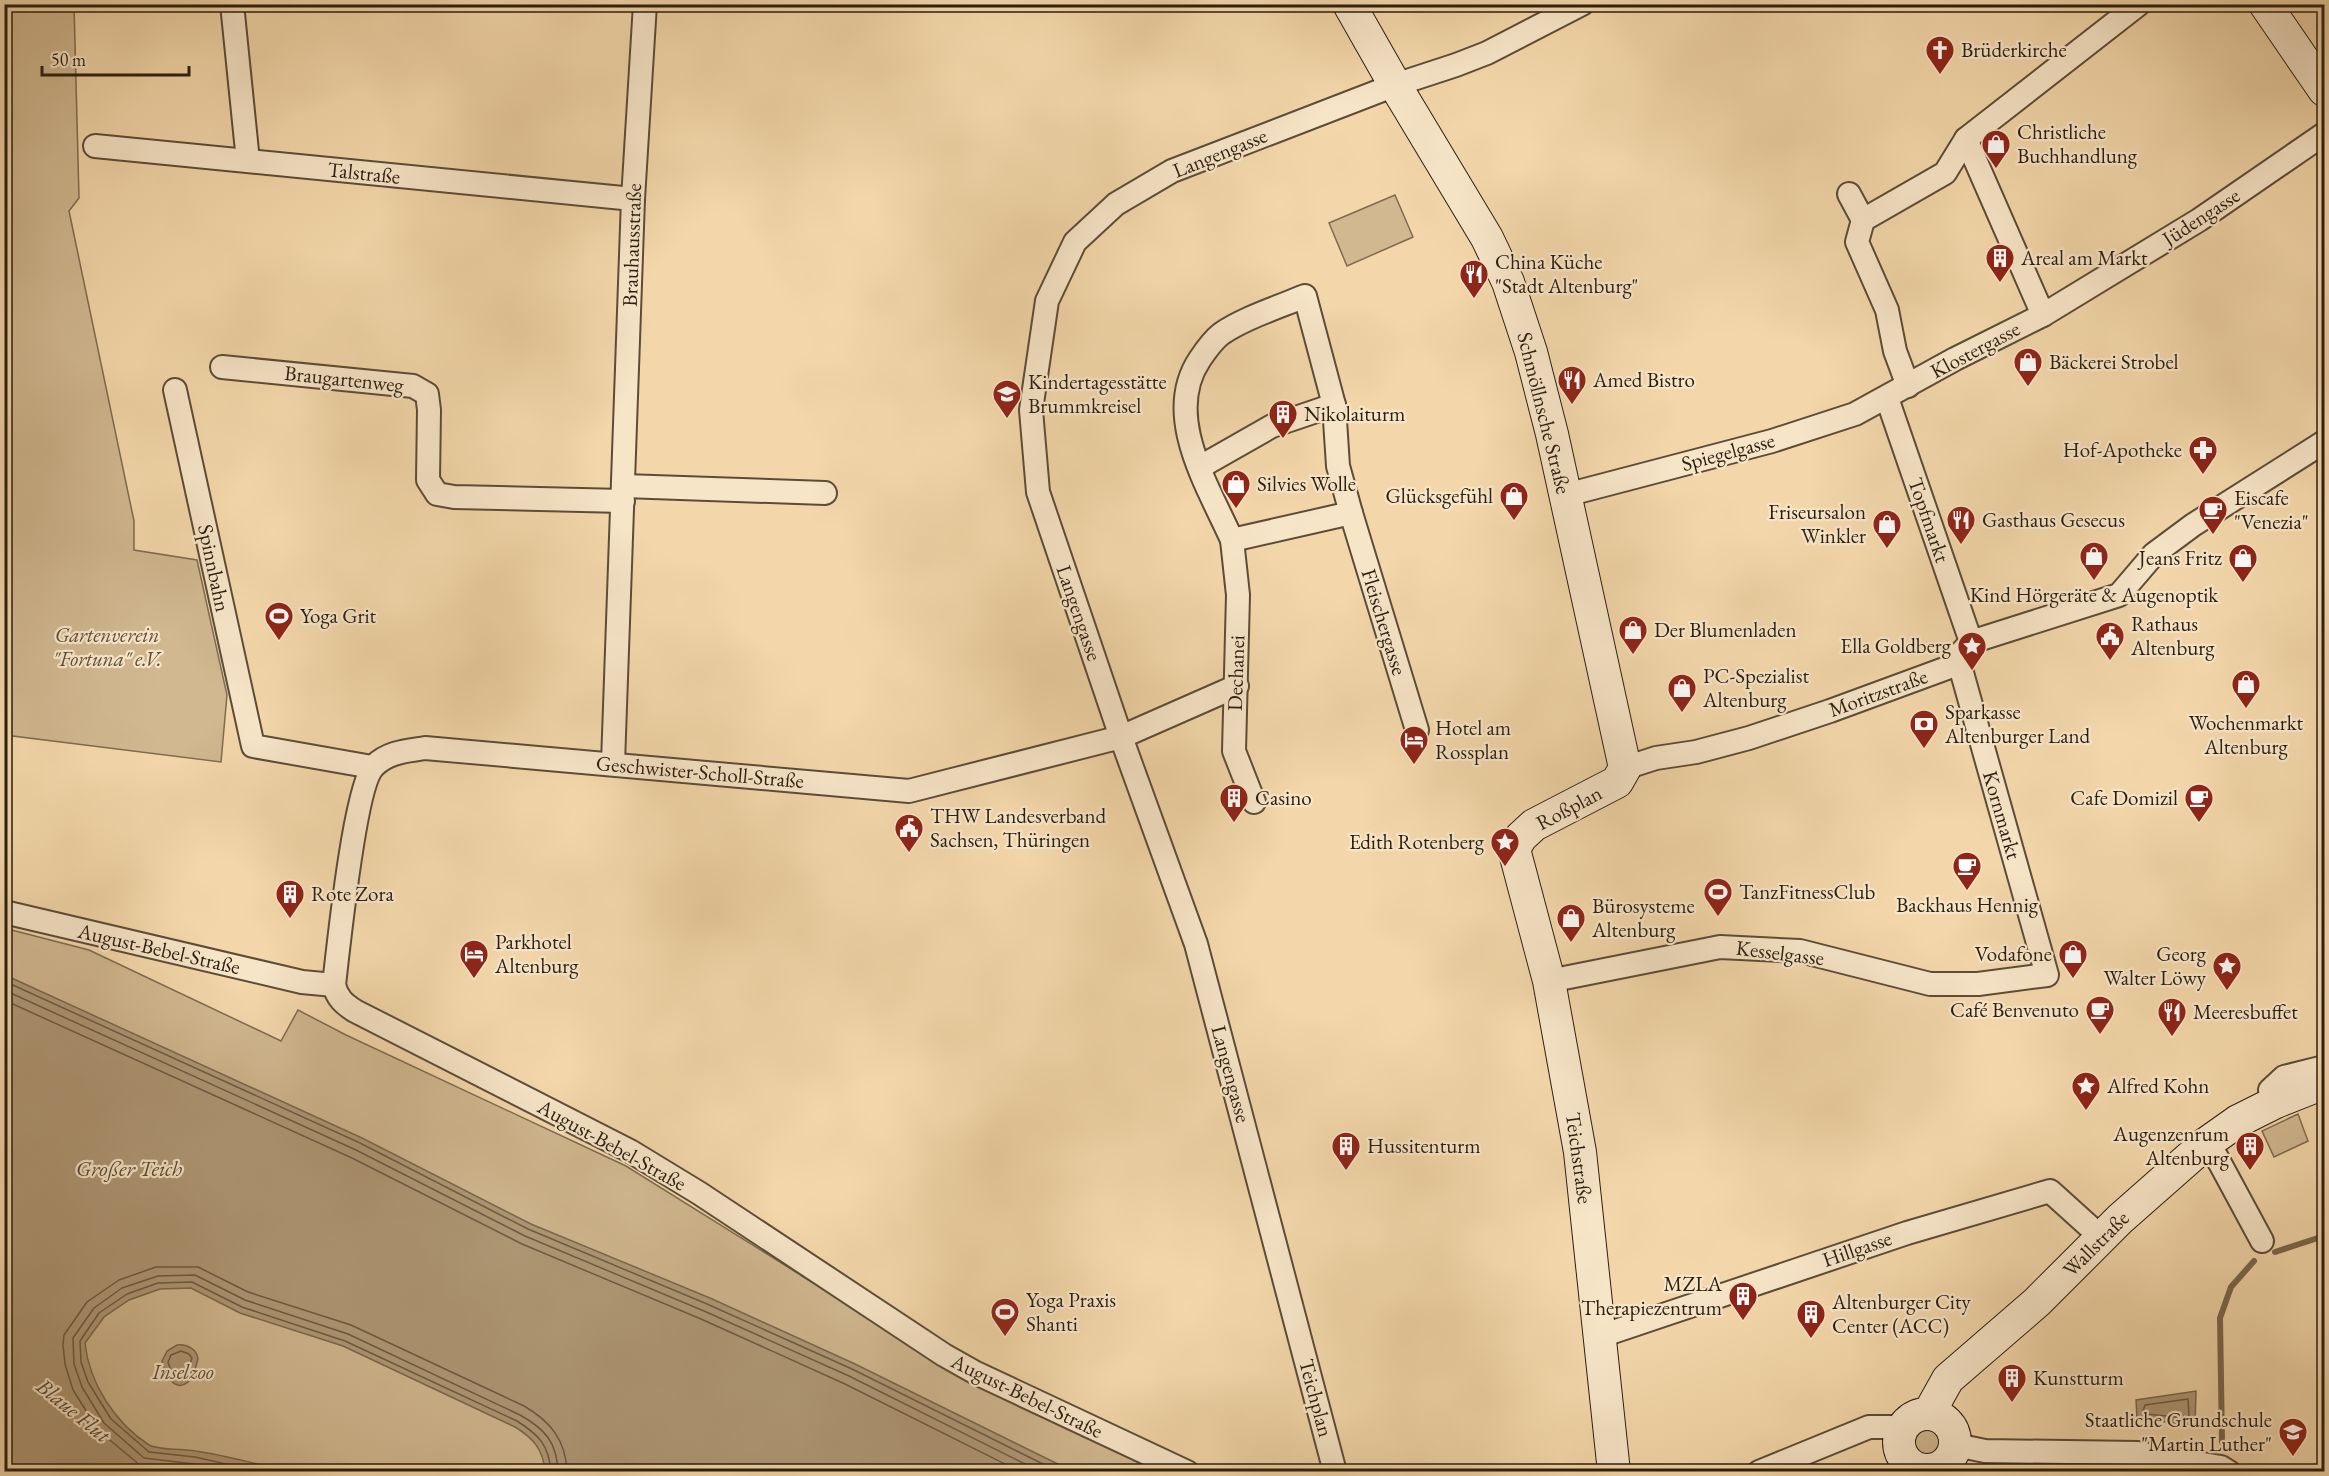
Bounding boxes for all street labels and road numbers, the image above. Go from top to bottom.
street label: Langengasse [1169,121,1271,184]
street label: Talstraße [326,155,402,190]
street label: Jüdengasse [2155,181,2245,253]
street label: Brauhausstraße [616,183,647,307]
street label: Klostergasse [1925,315,2024,384]
street label: Schmöllnsche Straße [1511,329,1578,497]
street label: Braugartenweg [283,359,406,398]
street label: Spiegelgasse [1678,426,1778,477]
street label: Topfmarkt [1902,474,1957,566]
street label: Spinnbahn [192,522,237,614]
street label: Langengasse [1051,561,1108,664]
street label: Fleischergasse [1356,565,1413,678]
street label: Dechanei [1221,635,1250,711]
street label: Moritzstraße [1825,662,1931,723]
street label: Geschwister-Scholl-Straße [595,749,805,794]
street label: Kornmarkt [1977,767,2028,863]
street label: Roßplan [1531,779,1606,836]
street label: August-Bebel-Straße [74,916,243,980]
street label: Kesselgasse [1734,934,1826,971]
street label: Langengasse [1206,1022,1257,1125]
street label: August-Bebel-Straße [532,1092,691,1197]
street label: Teichstraße [1560,1110,1599,1205]
street label: Wallstraße [2057,1205,2135,1283]
street label: Hillgasse [1819,1224,1895,1273]
street label: August-Bebel-Straße [946,1347,1108,1444]
street label: Teichplan [1293,1356,1340,1440]

